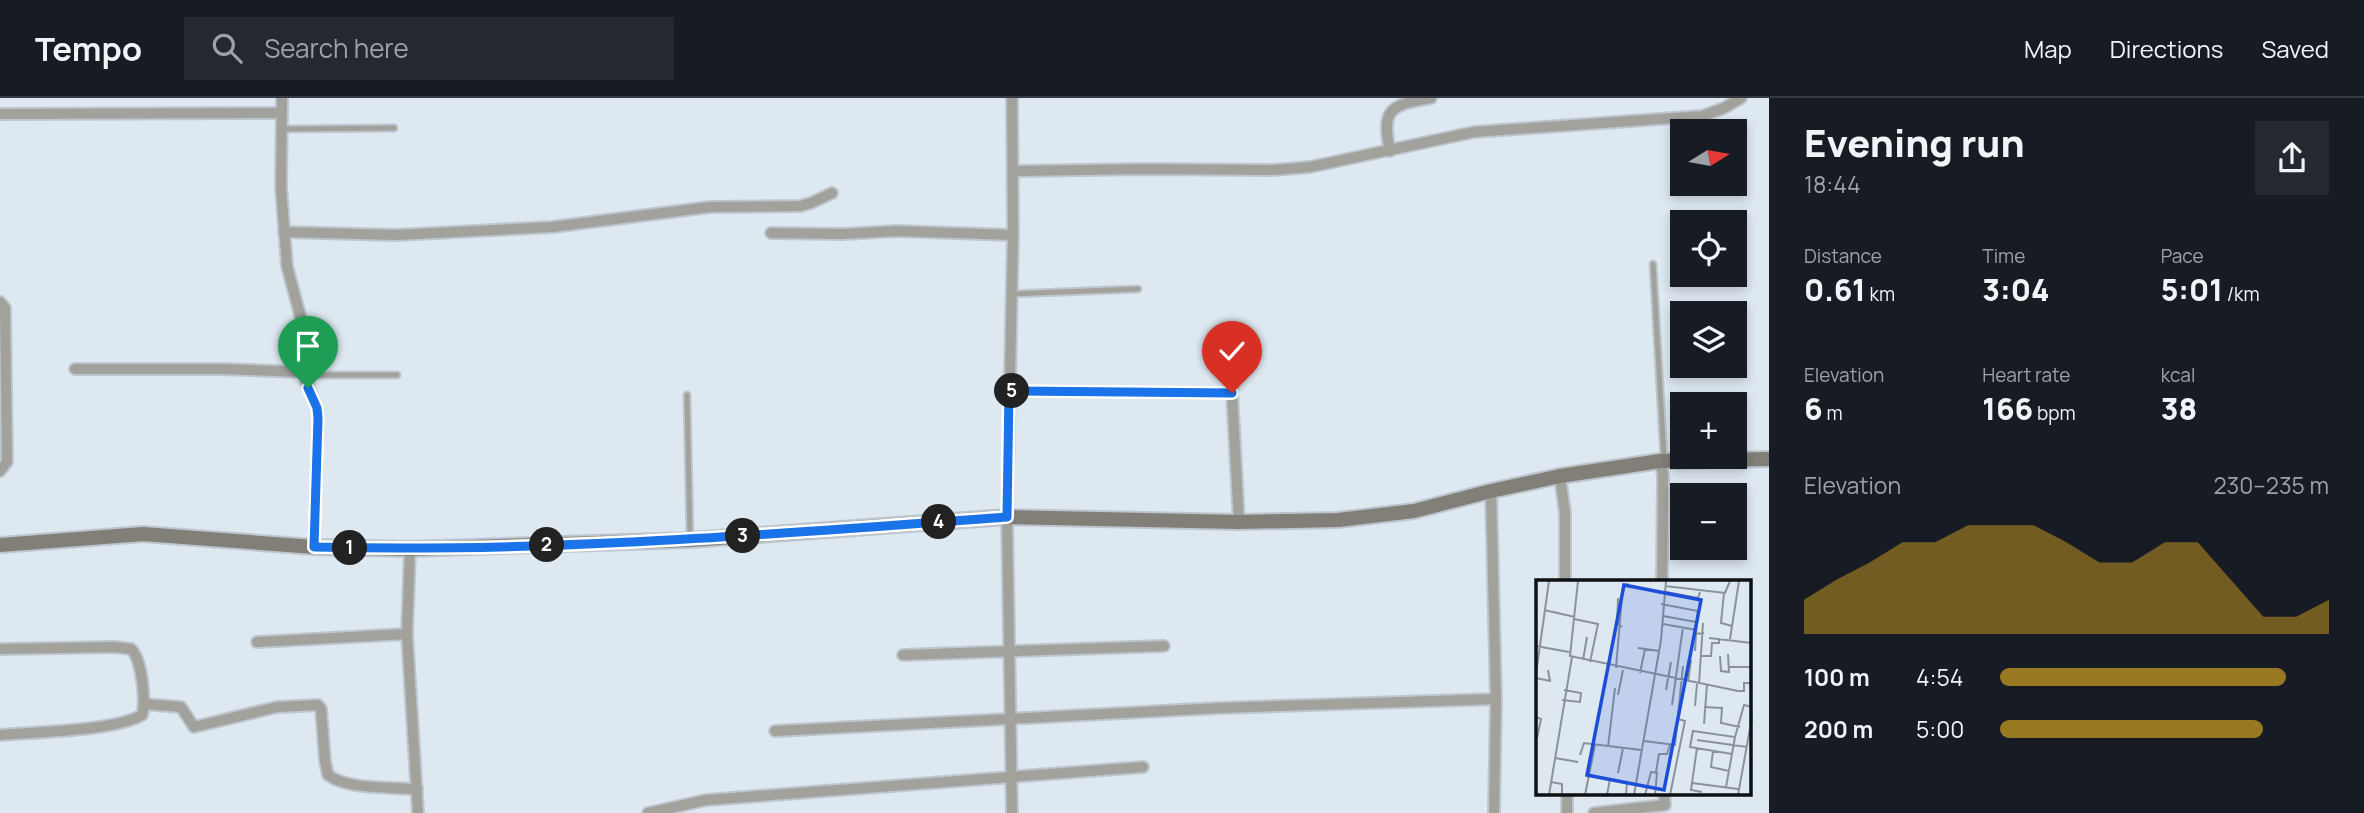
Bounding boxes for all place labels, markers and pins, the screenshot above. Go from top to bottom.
pin [278,316,338,388]
pin [1202,321,1262,393]
pin: 5 [995,374,1030,408]
pin: 4 [922,504,956,540]
pin: 3 [726,518,760,554]
pin: 2 [530,528,564,562]
pin: 1 [332,531,368,566]

